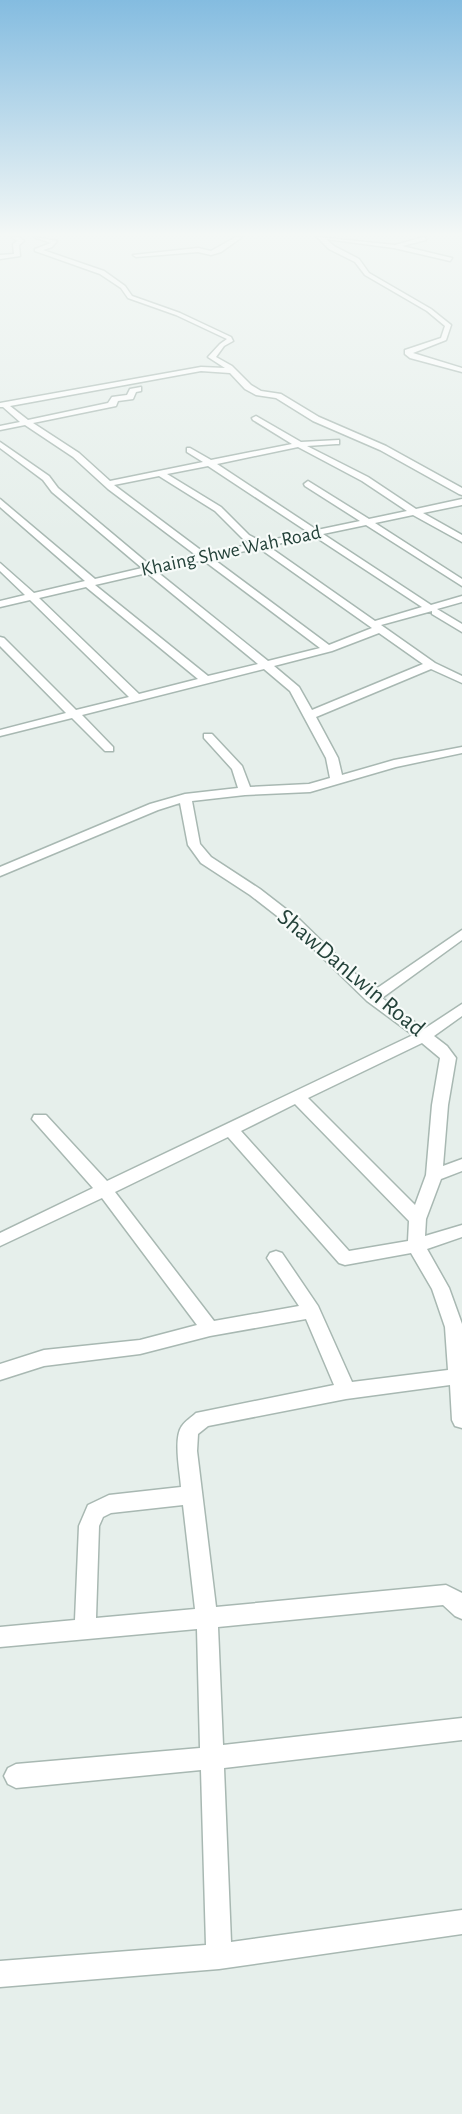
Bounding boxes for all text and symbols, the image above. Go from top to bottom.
street label: Khaing Shwe Wah Road [139,522,323,580]
street label: ShawDanLwin Road [273,905,429,1041]

